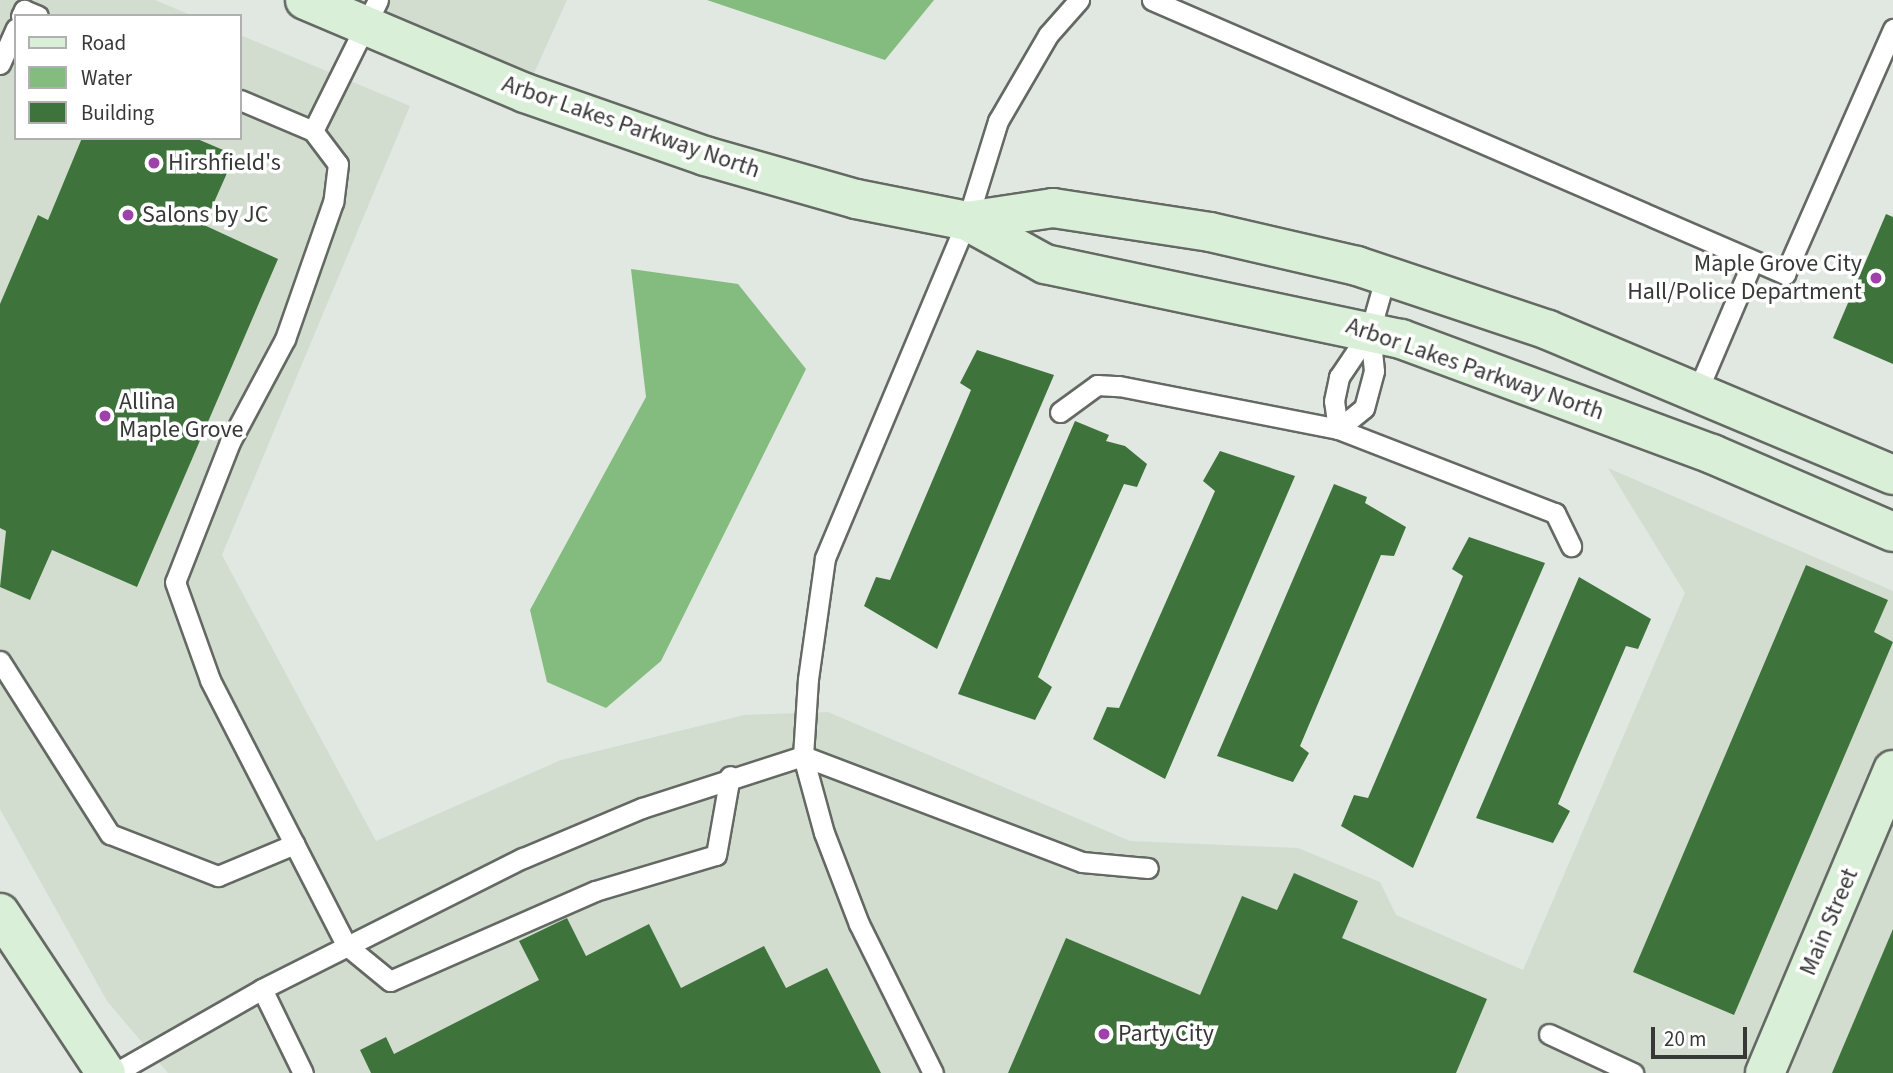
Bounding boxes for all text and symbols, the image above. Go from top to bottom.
legend [14,14,242,140]
text: Road [81,28,126,58]
text: Water [81,63,132,93]
street label: Arbor Lakes Parkway North [498,69,764,185]
text: Building [81,98,154,128]
place label: Hirshfield's [168,149,281,177]
marker: Hirshfield's [146,155,162,171]
place label: Salons by JC [142,201,268,229]
marker: Salons by JC [120,207,136,223]
place label: Maple Grove City Hall/Police Department [1627,250,1862,306]
marker: Maple Grove City Hall/Police Department [1868,270,1884,286]
street label: Arbor Lakes Parkway North [1342,311,1608,427]
place label: Allina Maple Grove [119,388,244,444]
marker: Allina Maple Grove [97,408,113,424]
street label: Main Street [1794,864,1864,980]
scale bar [1655,1014,1751,1058]
place label: Party City [1118,1020,1214,1048]
text: 20 m [1664,1024,1706,1054]
marker: Party City [1096,1026,1112,1042]

